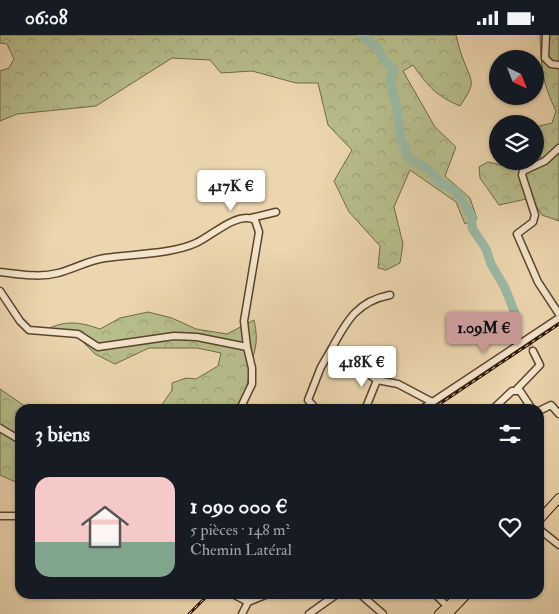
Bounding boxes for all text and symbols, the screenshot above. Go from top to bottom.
text: 06:08 [25,6,68,30]
north arrow [489,50,544,105]
map controls [489,50,544,170]
button: layers [489,115,544,170]
pin: 417K € [190,169,272,212]
text: 417K € [208,176,254,196]
pin: 1.09M € [438,311,530,354]
text: 1.09M € [457,318,511,338]
pin: 418K € [321,345,403,388]
text: 418K € [339,352,385,372]
icon: filters [496,420,524,448]
text: 3 biens [35,421,90,448]
text: 1 090 000 € [190,493,288,520]
icon: home [75,497,135,557]
icon: heart [496,513,524,541]
text: 5 pièces · 148 m² [190,520,290,540]
text: Chemin Latéral [190,540,292,560]

